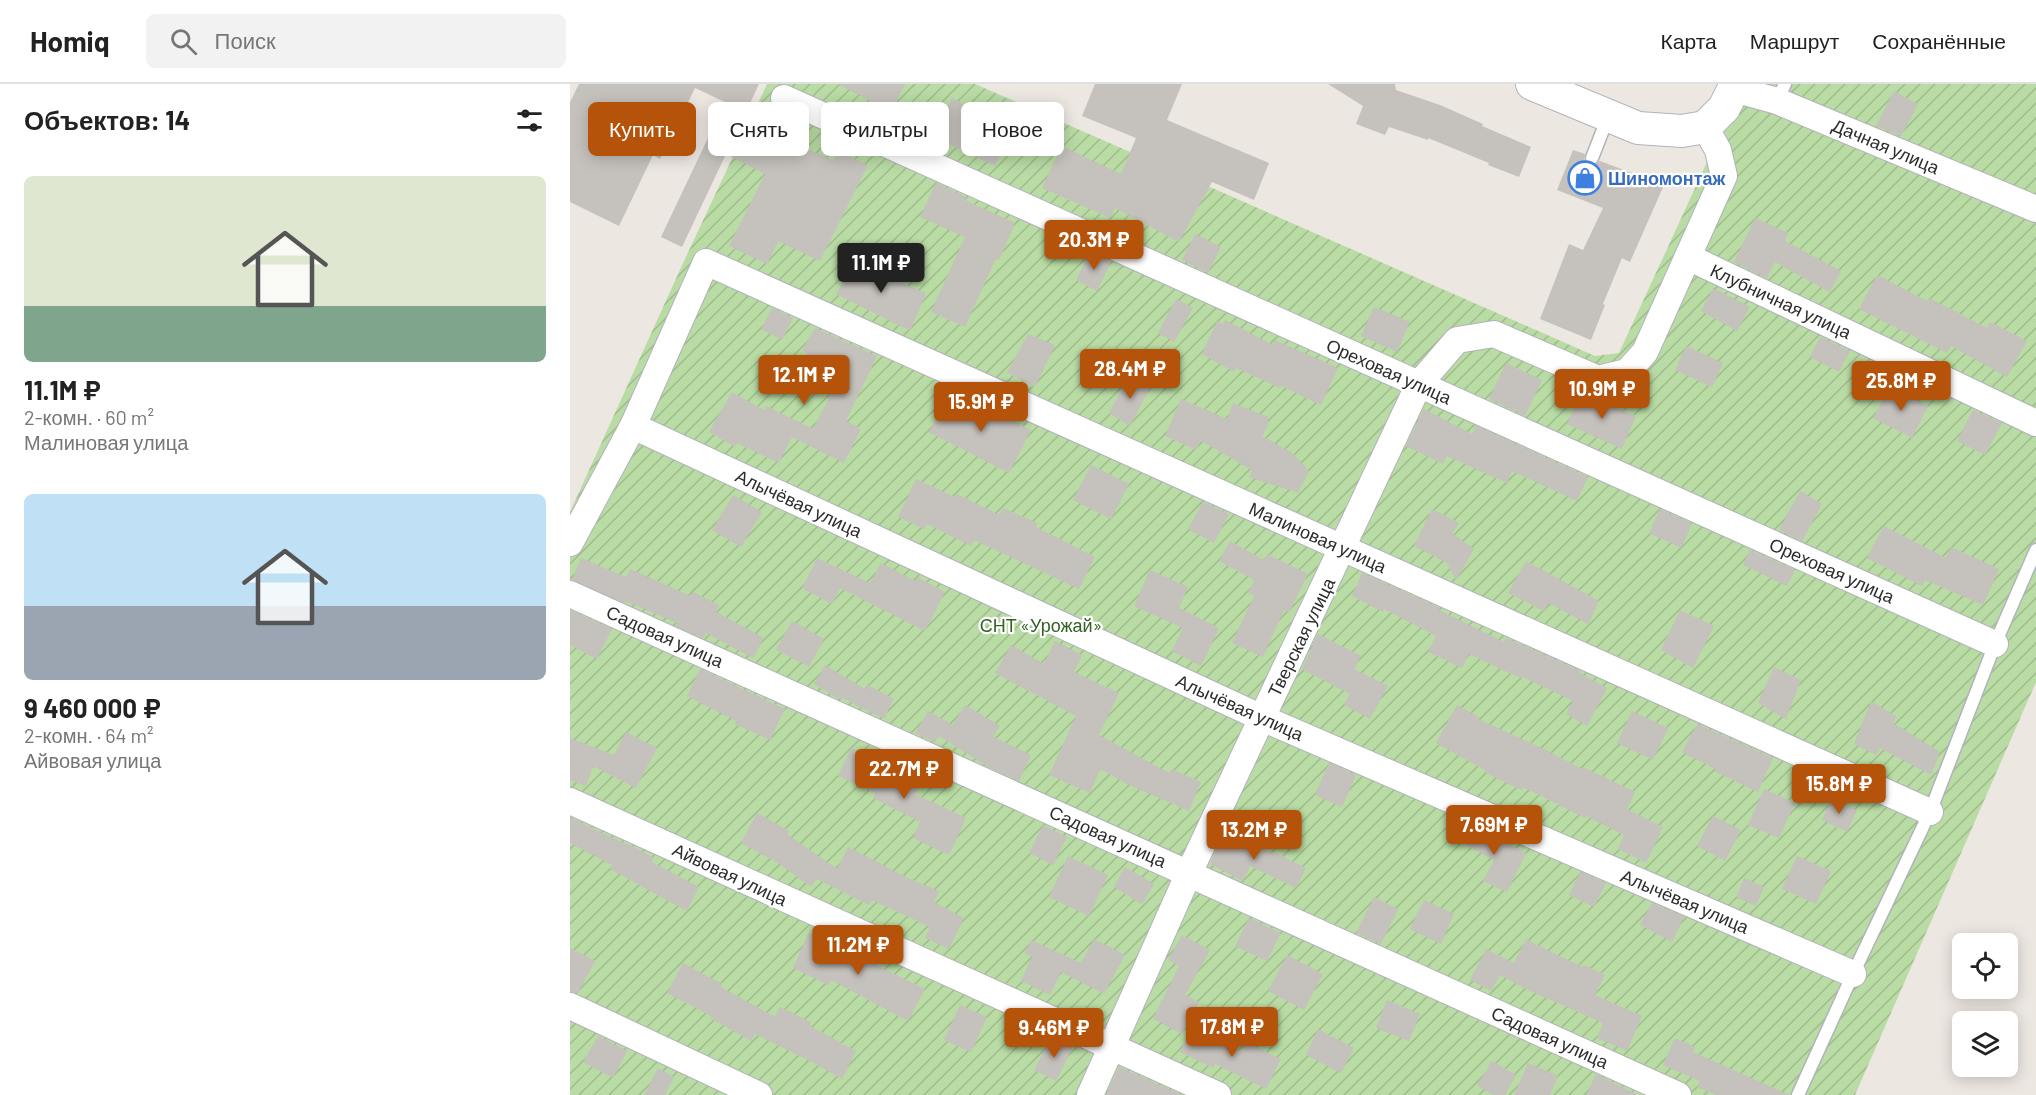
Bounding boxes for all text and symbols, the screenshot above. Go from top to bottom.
search box [146,14,566,68]
text: Homiq [30,24,110,58]
icon: search [167,25,200,58]
text: Поиск [215,27,276,53]
text: Карта [1661,28,1717,53]
text: Маршрут [1750,28,1839,53]
text: Сохранённые [1872,28,2006,53]
chip: Купить [588,102,696,156]
chip: Снять [708,102,809,156]
chip: Фильтры [821,102,949,156]
chip: Новое [961,102,1064,156]
text: Объектов: 14 [24,104,190,135]
icon: filters [513,104,546,137]
street label: Дачная улица [1829,114,1944,179]
shop icon: Шиномонтаж [1567,160,1603,196]
place label: Шиномонтаж [1608,167,1726,189]
icon: home [231,215,339,323]
pin: 20.3M ₽ [1039,220,1149,271]
text: 20.3M ₽ [1058,227,1130,251]
pin: 11.1M ₽ [826,243,936,294]
text: 11.1M ₽ [851,250,911,274]
street label: Клубничная улица [1707,259,1856,344]
street label: Ореховая улица [1323,334,1456,409]
pin: 28.4M ₽ [1075,349,1185,400]
pin: 12.1M ₽ [749,355,859,406]
text: 28.4M ₽ [1094,356,1166,380]
pin: 25.8M ₽ [1846,361,1956,412]
text: 12.1M ₽ [772,362,836,386]
text: 25.8M ₽ [1866,368,1936,392]
pin: 10.9M ₽ [1547,369,1657,420]
text: 11.1M ₽ [24,374,101,405]
text: 10.9M ₽ [1569,376,1635,400]
pin: 15.9M ₽ [926,382,1036,433]
text: 15.9M ₽ [948,389,1014,413]
text: 2-комн. · 60 m² [24,405,154,429]
text: Малиновая улица [24,430,188,454]
street label: Алычёвая улица [732,464,867,542]
street label: Малиновая улица [1246,497,1391,578]
icon: home [231,533,339,641]
street label: Ореховая улица [1766,533,1899,608]
street label: Тверская улица [1263,573,1340,700]
street label: Садовая улица [603,600,728,672]
park label: СНТ «Урожай» [980,614,1102,636]
street label: Алычёвая улица [1173,669,1308,745]
text: 9 460 000 ₽ [24,692,161,723]
text: 2-комн. · 64 m² [24,723,154,747]
text: Айвовая улица [24,748,161,772]
pin: 22.7M ₽ [849,749,959,800]
text: 22.7M ₽ [869,756,939,780]
pin: 15.8M ₽ [1784,764,1894,815]
text: 15.8M ₽ [1806,771,1872,795]
street label: Садовая улица [1046,800,1171,872]
pin: 7.69M ₽ [1439,805,1549,856]
pin: 13.2M ₽ [1199,810,1309,861]
text: 7.69M ₽ [1460,812,1528,836]
text: 13.2M ₽ [1221,817,1287,841]
street label: Айвовая улица [669,838,792,911]
street label: Алычёвая улица [1618,864,1753,938]
pin: 11.2M ₽ [803,925,913,976]
text: 11.2M ₽ [826,932,890,956]
map controls [1952,933,2018,1077]
button: locate [1952,933,2018,999]
street label: Садовая улица [1488,1001,1613,1073]
pin: 17.8M ₽ [1177,1007,1287,1058]
pin: 9.46M ₽ [999,1008,1109,1059]
button: layers [1952,1011,2018,1077]
text: 17.8M ₽ [1200,1014,1264,1038]
text: 9.46M ₽ [1018,1015,1090,1039]

